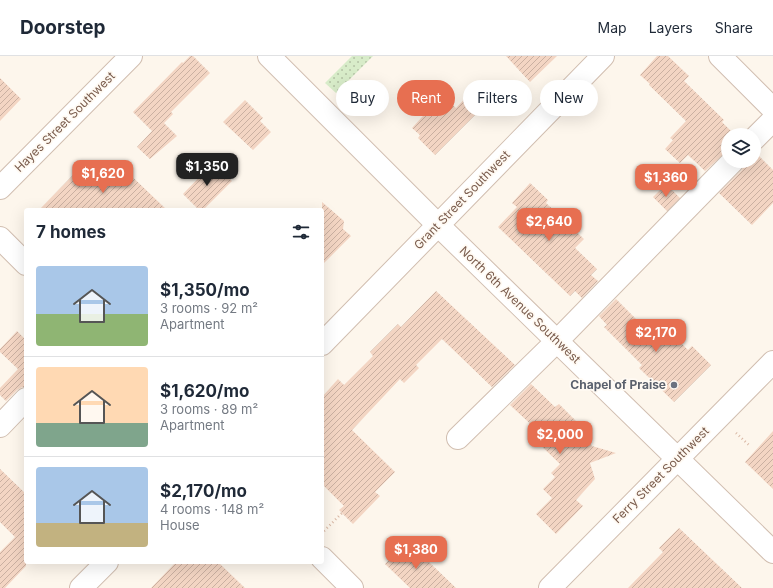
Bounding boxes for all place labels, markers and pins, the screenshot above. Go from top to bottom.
pin: $1,350 [174,153,240,187]
pin: $1,620 [70,160,136,194]
pin: $1,360 [633,164,699,198]
pin: $2,640 [516,208,582,242]
pin: $2,170 [623,319,689,353]
place label: Chapel of Praise [570,377,666,392]
marker: Chapel of Praise [669,380,679,390]
pin: $2,000 [527,421,593,455]
pin: $1,380 [383,536,449,570]

